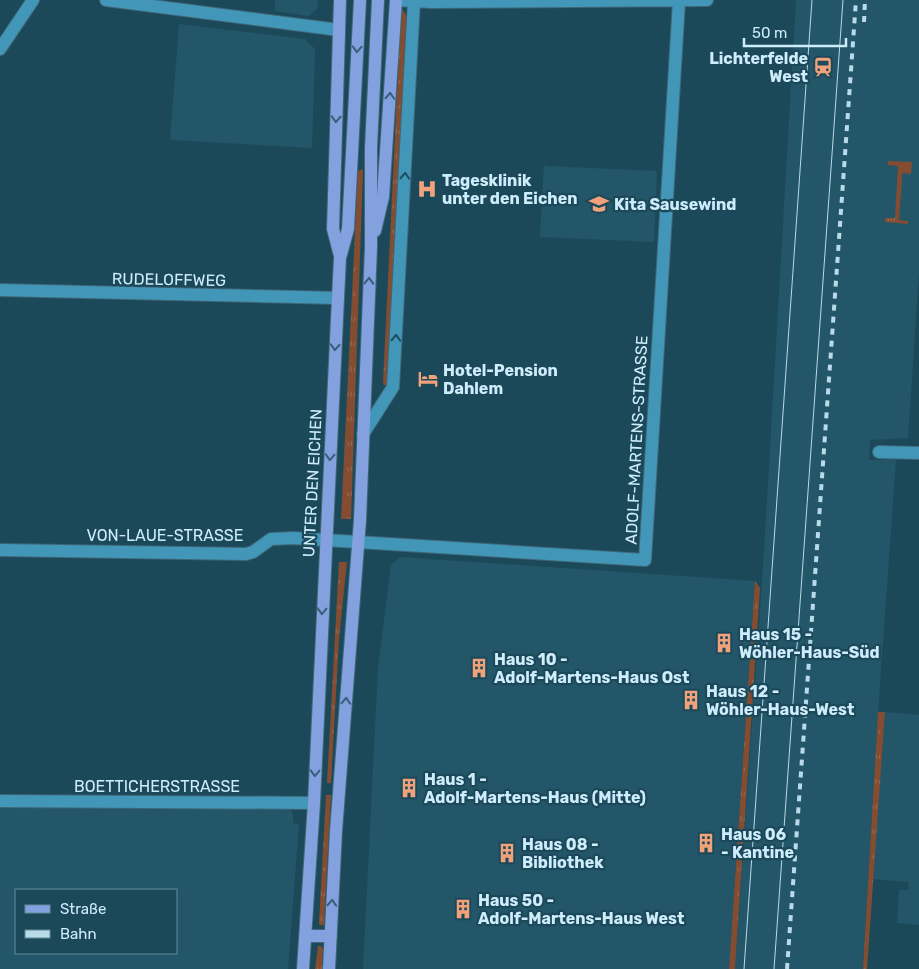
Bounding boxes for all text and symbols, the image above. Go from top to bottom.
scale bar [744,15,846,47]
text: 50 m [752,24,787,42]
one-way arrow [352,45,363,53]
place label: Lichterfelde West [709,49,809,86]
station icon: Lichterfelde West [812,56,834,78]
one-way arrow [385,92,396,100]
one-way arrow [331,115,341,123]
one-way arrow [399,171,410,179]
place label: Tagesklinik unter den Eichen [442,171,578,208]
hospital icon: Tagesklinik unter den Eichen [416,178,438,200]
school or university icon: Kita Sausewind [588,193,610,215]
place label: Kita Sausewind [614,195,736,214]
street label: RUDELOFFWEG [112,269,226,290]
one-way arrow [364,277,375,285]
one-way arrow [390,334,401,342]
street label: ADOLF-MARTENS-STRASSE [622,335,651,545]
one-way arrow [330,343,341,351]
place label: Hotel-Pension Dahlem [443,361,558,398]
hotel icon: Hotel-Pension Dahlem [417,368,439,390]
street label: UNTER DEN EICHEN [299,408,326,558]
one-way arrow [325,453,336,461]
street label: VON-LAUE-STRASSE [86,526,244,545]
one-way arrow [317,608,327,615]
place label: Haus 15 - Wöhler-Haus-Süd [739,625,880,662]
building icon: Haus 15 - Wöhler-Haus-Süd [713,632,735,654]
place label: Haus 10 - Adolf-Martens-Haus Ost [494,650,690,687]
building icon: Haus 10 - Adolf-Martens-Haus Ost [468,657,490,679]
place label: Haus 12 - Wöhler-Haus-West [706,682,855,719]
building icon: Haus 12 - Wöhler-Haus-West [680,689,702,711]
one-way arrow [341,697,352,705]
one-way arrow [310,770,320,777]
place label: Haus 1 - Adolf-Martens-Haus (Mitte) [424,770,646,807]
street label: BOETTICHERSTRASSE [74,777,240,796]
building icon: Haus 1 - Adolf-Martens-Haus (Mitte) [398,777,420,799]
place label: Haus 06 - Kantine [721,825,794,862]
building icon: Haus 06 - Kantine [695,832,717,854]
place label: Haus 08 - Bibliothek [522,835,604,872]
building icon: Haus 08 - Bibliothek [496,842,518,864]
legend [15,889,178,954]
place label: Haus 50 - Adolf-Martens-Haus West [478,891,685,928]
building icon: Haus 50 - Adolf-Martens-Haus West [452,898,474,920]
one-way arrow [327,899,338,907]
text: Straße [60,900,106,918]
text: Bahn [60,925,97,943]

